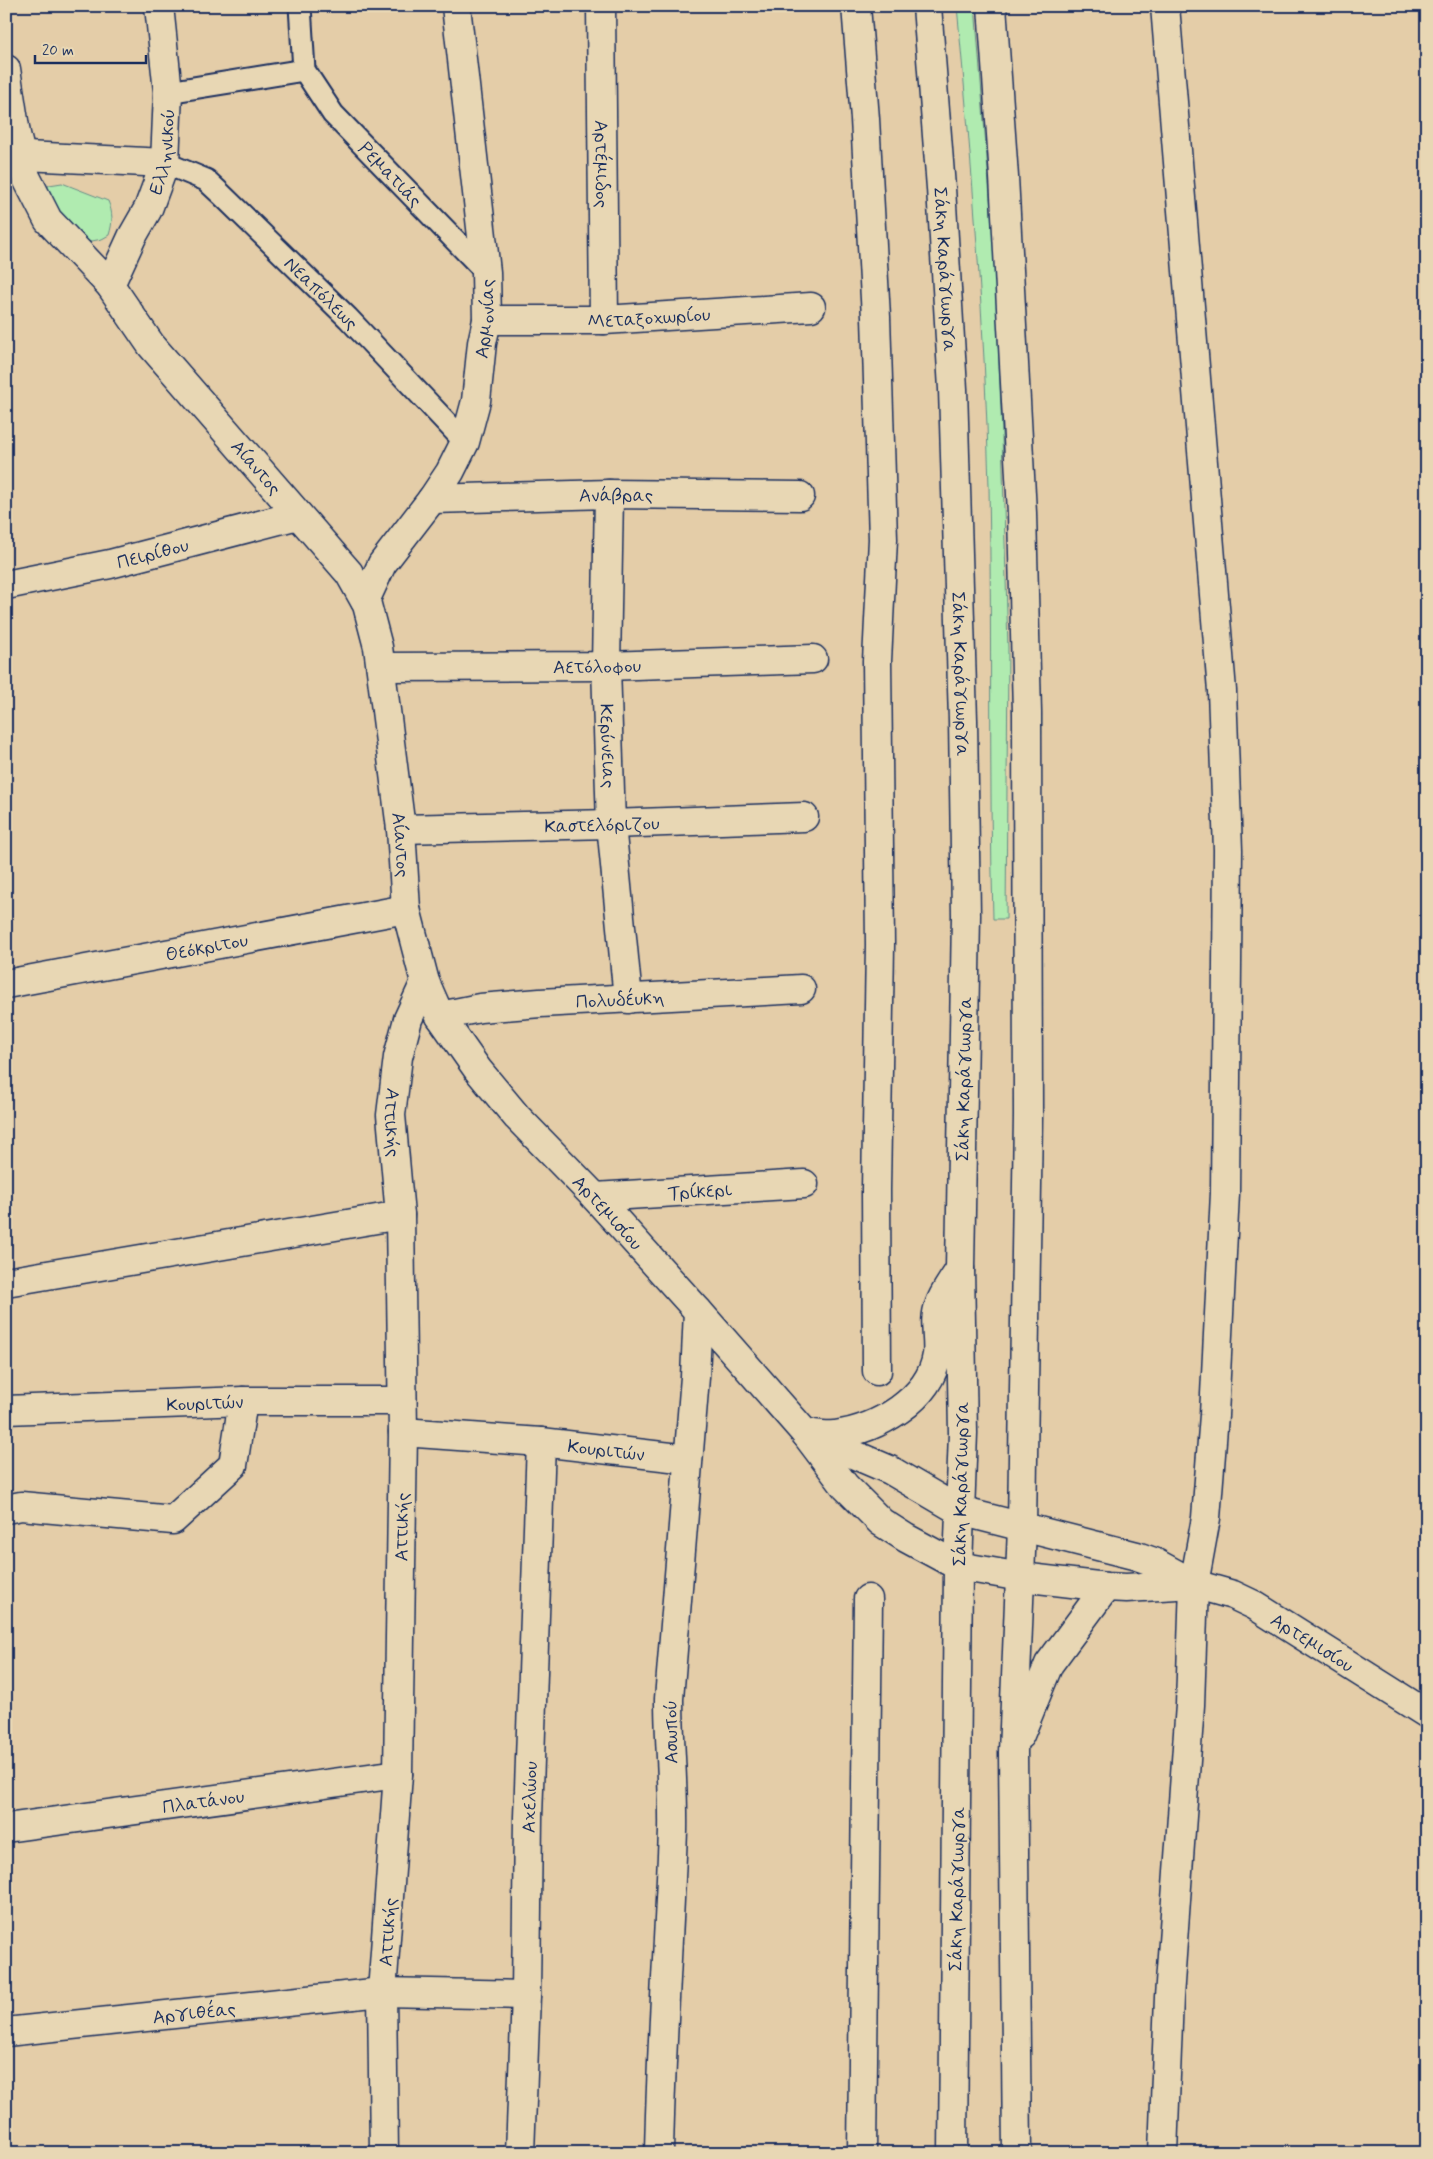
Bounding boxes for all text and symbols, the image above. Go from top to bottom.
scale bar [35,32,146,64]
text: 20 m [42,41,74,61]
street label: Ελληνικού [143,108,181,199]
street label: Αρτέμιδος [588,120,614,208]
street label: Ρεματιάς [352,137,427,213]
street label: Σάκη Καράγιωργα [927,186,962,353]
street label: Νεαπόλεως [278,252,364,336]
street label: Αρμονίας [469,279,501,360]
street label: Μεταξοχωρίου [587,302,711,334]
street label: Αίαντoς [225,435,287,501]
street label: Ανάβρας [578,483,653,509]
street label: Πειρίθου [114,533,192,576]
street label: Σάκη Καράγιωργα [945,591,975,757]
street label: Αετόλοφου [553,654,642,680]
street label: Κερύνειας [593,703,621,789]
street label: Αίαντoς [385,811,415,878]
street label: Καστελόριζου [544,811,660,840]
street label: Θεόκριτου [163,928,250,968]
street label: Πολυδέυκη [575,985,665,1015]
street label: Σάκη Καράγιωργα [951,996,978,1162]
street label: Αττικής [377,1087,406,1158]
street label: Αρτεμισίου [566,1170,648,1256]
street label: Τρίκερι [667,1178,733,1206]
street label: Κουριτών [166,1390,244,1418]
street label: Σάκη Καράγιωργα [948,1401,975,1567]
street label: Κουριτών [566,1434,646,1468]
street label: Αττικής [389,1492,416,1562]
street label: Αρτεμισίου [1266,1608,1358,1679]
street label: Ασωπού [658,1700,685,1764]
street label: Αχελώου [517,1761,544,1833]
street label: Πλατάνου [161,1784,246,1820]
street label: Σάκη Καράγιωργα [944,1806,971,1972]
street label: Αττικής [374,1897,403,1967]
street label: Αργιθέας [151,1997,237,2030]

